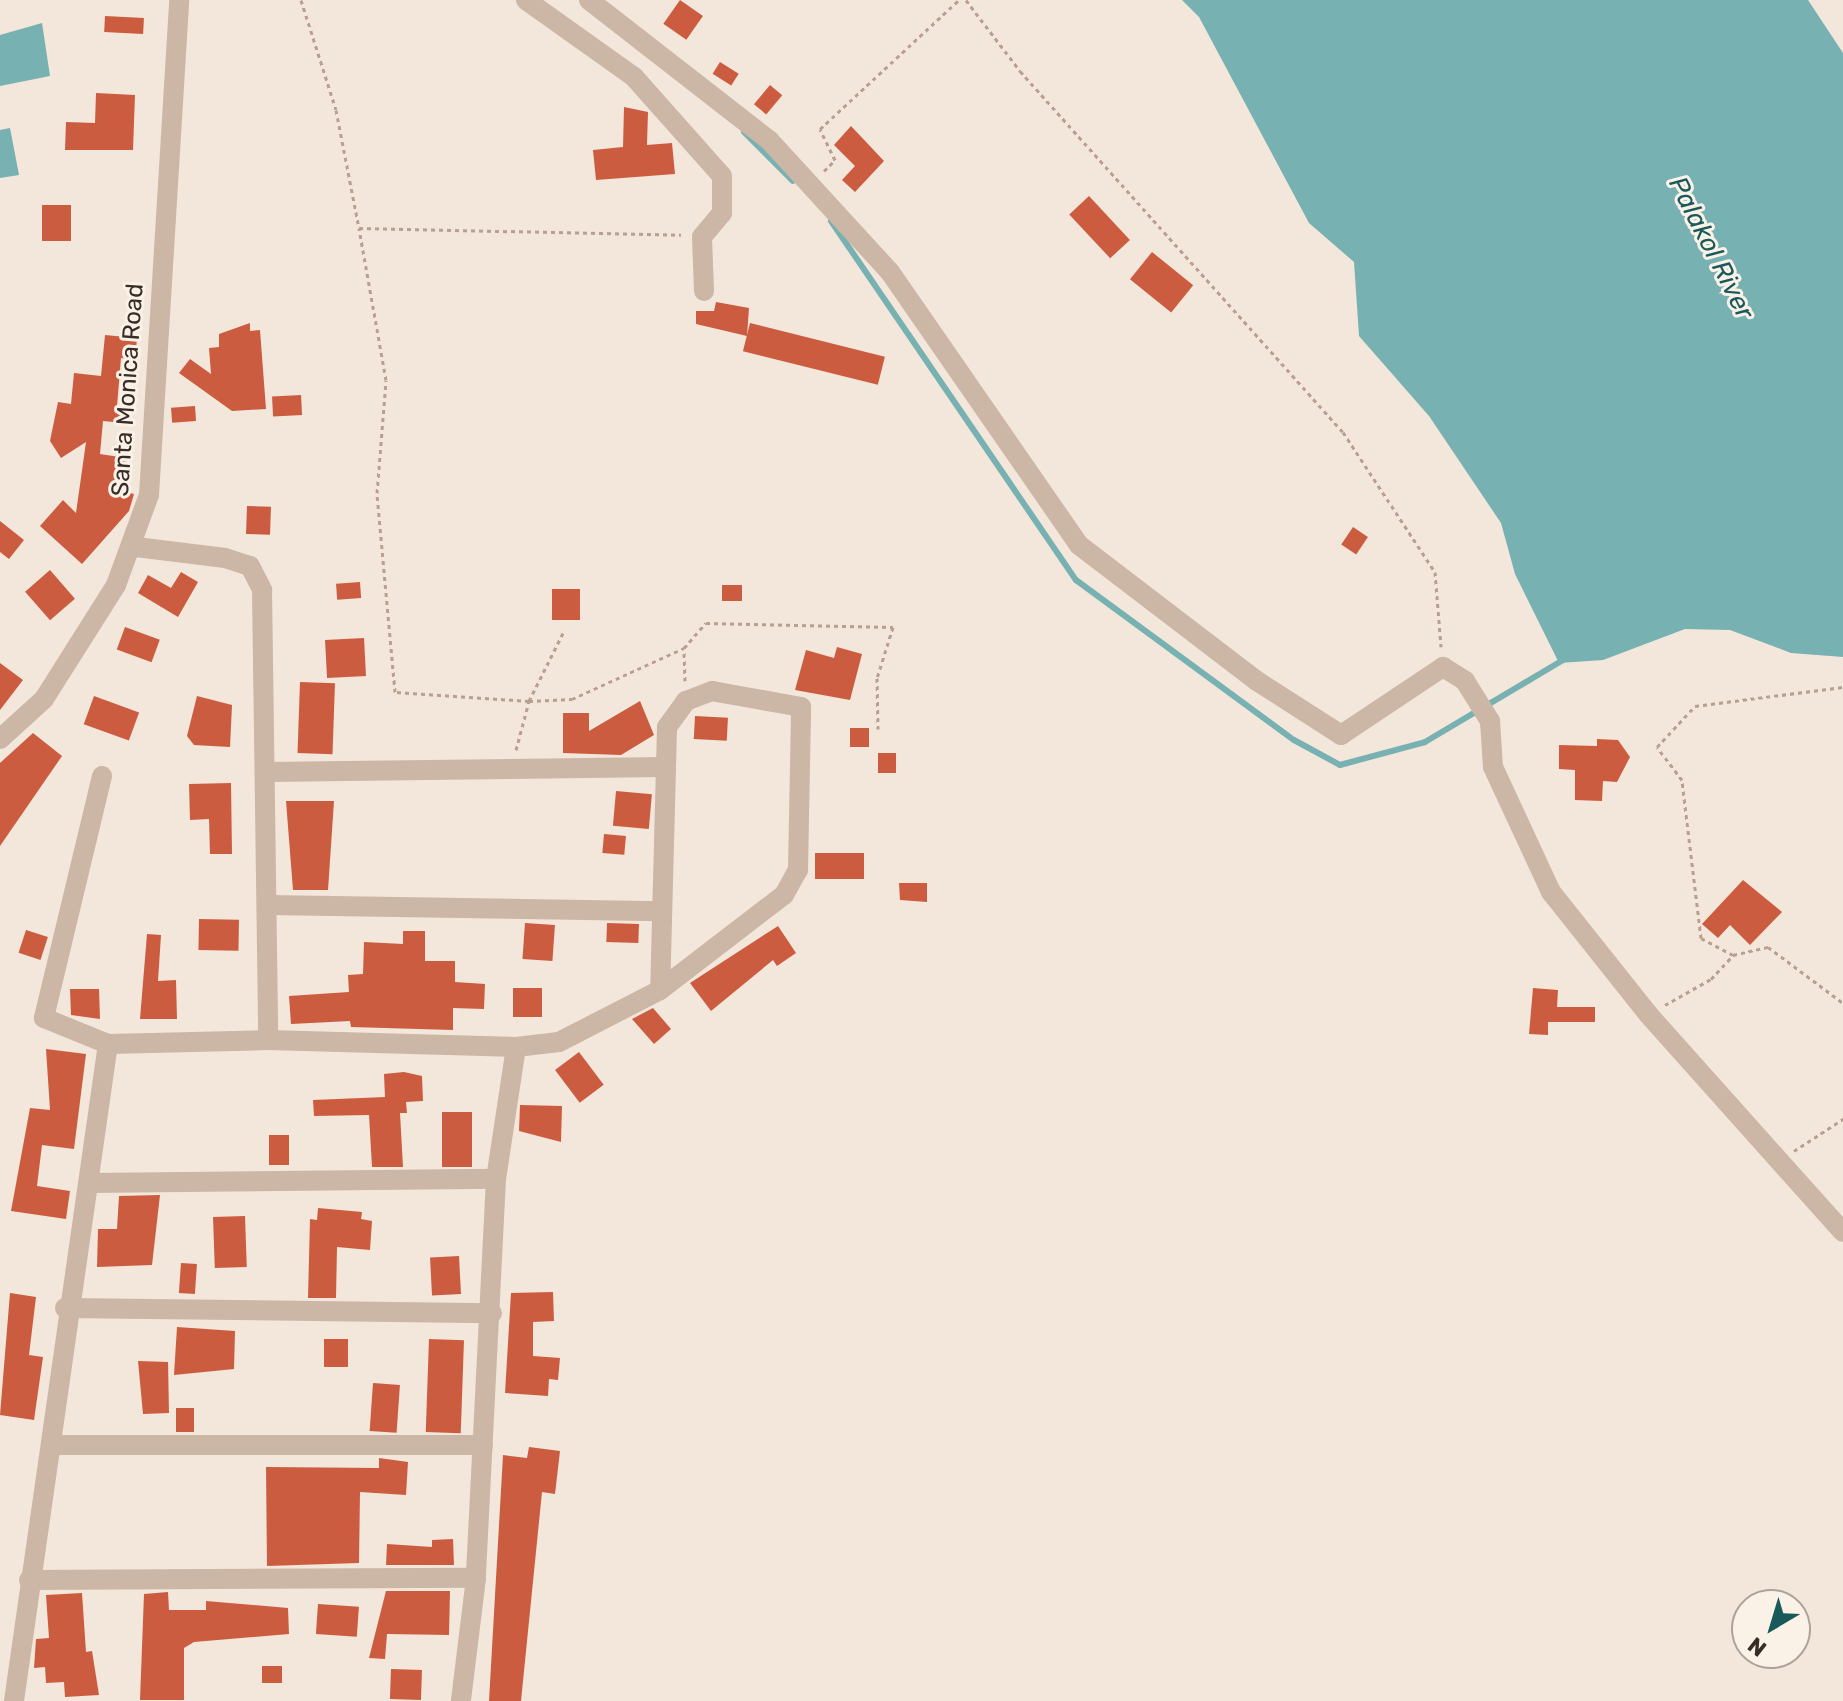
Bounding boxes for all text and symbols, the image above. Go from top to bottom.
water label: Palakol River [1662,172,1760,324]
street label: Santa Monica Road [106,283,150,497]
north arrow [1731,1589,1811,1669]
text: N [1743,1631,1772,1662]

